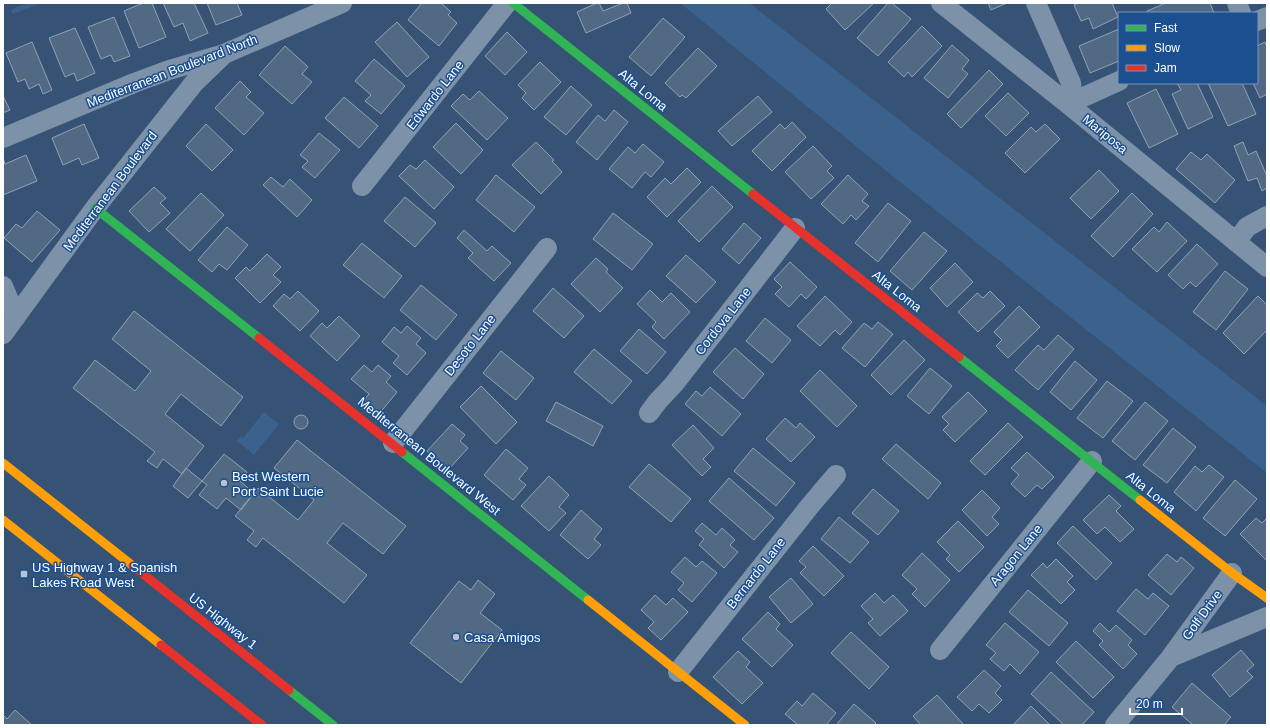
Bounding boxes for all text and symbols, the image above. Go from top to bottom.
legend [1118,12,1258,84]
text: Fast [1154,21,1178,35]
street label: Mediterranean Boulevard North [85,31,259,111]
text: Slow [1154,41,1180,55]
street label: Edwardo Lane [403,57,467,133]
text: Jam [1154,61,1177,75]
street label: Alta Loma [616,66,671,115]
street label: Mariposa [1080,111,1131,157]
street label: Mediterranean Boulevard [60,128,160,254]
street label: Alta Loma [869,267,925,315]
street label: Cordova Lane [692,284,754,358]
street label: Desoto Lane [441,311,499,379]
street label: Mediterranean Boulevard West [355,394,504,518]
street label: Alta Loma [1123,468,1179,516]
place label: Best Western Port Saint Lucie [232,469,324,499]
marker: Best Western Port Saint Lucie [219,478,229,488]
street label: Aragon Lane [987,521,1045,589]
street label: Bernardo Lane [724,534,788,612]
place label: US Highway 1 & Spanish Lakes Road West [32,560,177,590]
marker: US Highway 1 & Spanish Lakes Road West [19,569,29,579]
street label: Golf Drive [1179,587,1225,643]
street label: US Highway 1 [186,590,260,652]
place label: Casa Amigos [464,630,541,645]
marker: Casa Amigos [451,632,461,642]
scale bar [1130,690,1182,716]
text: 20 m [1136,697,1163,711]

